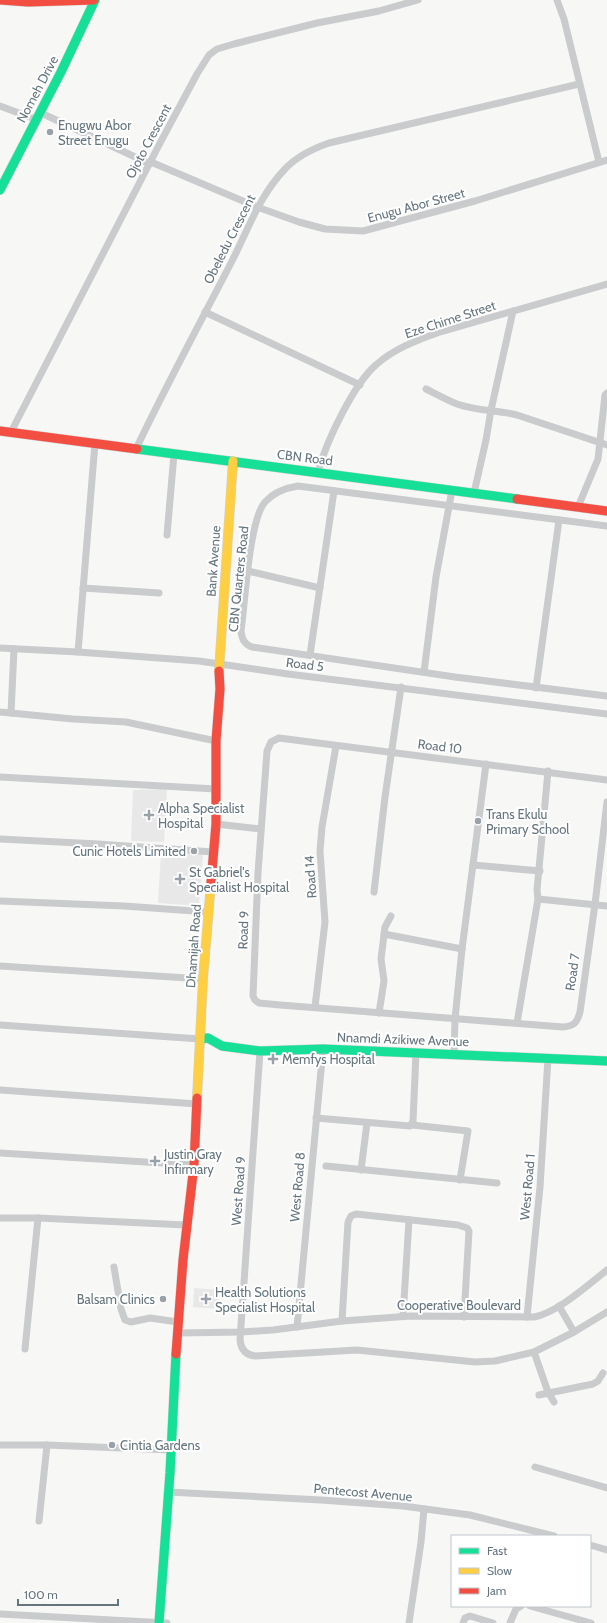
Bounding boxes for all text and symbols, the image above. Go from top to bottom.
street label: Nomeh Drive [13,53,61,125]
street label: Ojoto Crescent [122,100,175,181]
place label: Enugwu Abor Street Enugu [58,117,132,148]
marker: Enugwu Abor Street Enugu [45,127,55,137]
street label: Enugu Abor Street [366,184,467,226]
street label: Obeledu Crescent [200,191,259,286]
street label: Eze Chime Street [402,297,498,341]
street label: CBN Road [276,446,334,468]
street label: Bank Avenue [203,525,223,597]
street label: CBN Quarters Road [224,525,252,633]
street label: Road 5 [285,654,325,674]
street label: Road 10 [417,735,463,757]
place label: Alpha Specialist Hospital [158,800,245,831]
place label: Trans Ekulu Primary School [486,806,569,837]
marker: Alpha Specialist Hospital [143,809,155,821]
marker: Trans Ekulu Primary School [473,816,483,826]
place label: Cunic Hotels Limited [72,843,186,859]
marker: Cunic Hotels Limited [189,846,199,856]
street label: Road 14 [300,855,319,899]
place label: St Gabriel's Specialist Hospital [189,864,289,895]
marker: St Gabriel's Specialist Hospital [174,873,186,885]
street label: Dhamijah Road [182,904,205,989]
street label: Road 9 [234,910,252,950]
street label: Road 7 [561,952,583,992]
street label: Nnamdi Azikiwe Avenue [337,1029,470,1049]
place label: Memfys Hospital [282,1051,375,1067]
marker: Memfys Hospital [267,1053,279,1065]
place label: Justin Gray Infirmary [163,1146,222,1177]
street label: West Road 8 [286,1151,308,1223]
street label: West Road 1 [516,1153,538,1221]
marker: Justin Gray Infirmary [149,1155,161,1167]
street label: West Road 9 [228,1156,248,1226]
place label: Health Solutions Specialist Hospital [215,1284,315,1315]
place label: Balsam Clinics [77,1291,156,1307]
marker: Health Solutions Specialist Hospital [200,1293,212,1305]
marker: Balsam Clinics [158,1294,168,1304]
street label: Cooperative Boulevard [397,1297,521,1313]
place label: Cintia Gardens [120,1437,201,1453]
marker: Cintia Gardens [107,1440,117,1450]
street label: Pentecost Avenue [313,1480,413,1504]
legend [451,1535,591,1607]
text: Fast [487,1543,507,1558]
text: Slow [487,1563,512,1578]
scale bar [18,1581,118,1607]
text: Jam [486,1583,506,1598]
text: 100 m [24,1587,58,1602]

